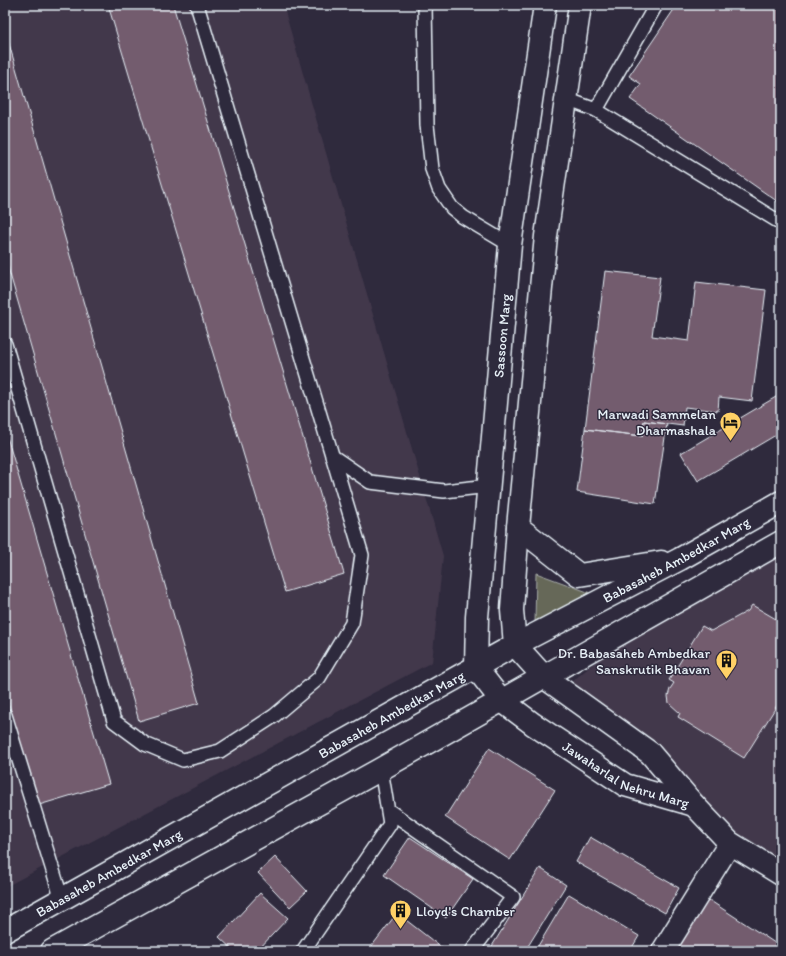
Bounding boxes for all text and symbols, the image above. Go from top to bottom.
street label: Sassoon Marg [490,292,515,378]
place label: Marwadi Sammelan Dharmashala [597,406,717,439]
hotel icon: Marwadi Sammelan Dharmashala [718,409,744,442]
street label: Babasaheb Ambedkar Marg [600,513,754,607]
place label: Dr. Babasaheb Ambedkar Sanskrutik Bhavan [558,645,710,678]
building icon: Dr. Babasaheb Ambedkar Sanskrutik Bhavan [713,648,739,681]
street label: Babasaheb Ambedkar Marg [316,667,468,762]
street label: Jawaharlal Nehru Marg [559,738,692,812]
street label: Babasaheb Ambedkar Marg [33,825,186,921]
building icon: Lloyd's Chamber [388,898,414,931]
place label: Lloyd's Chamber [416,903,516,920]

